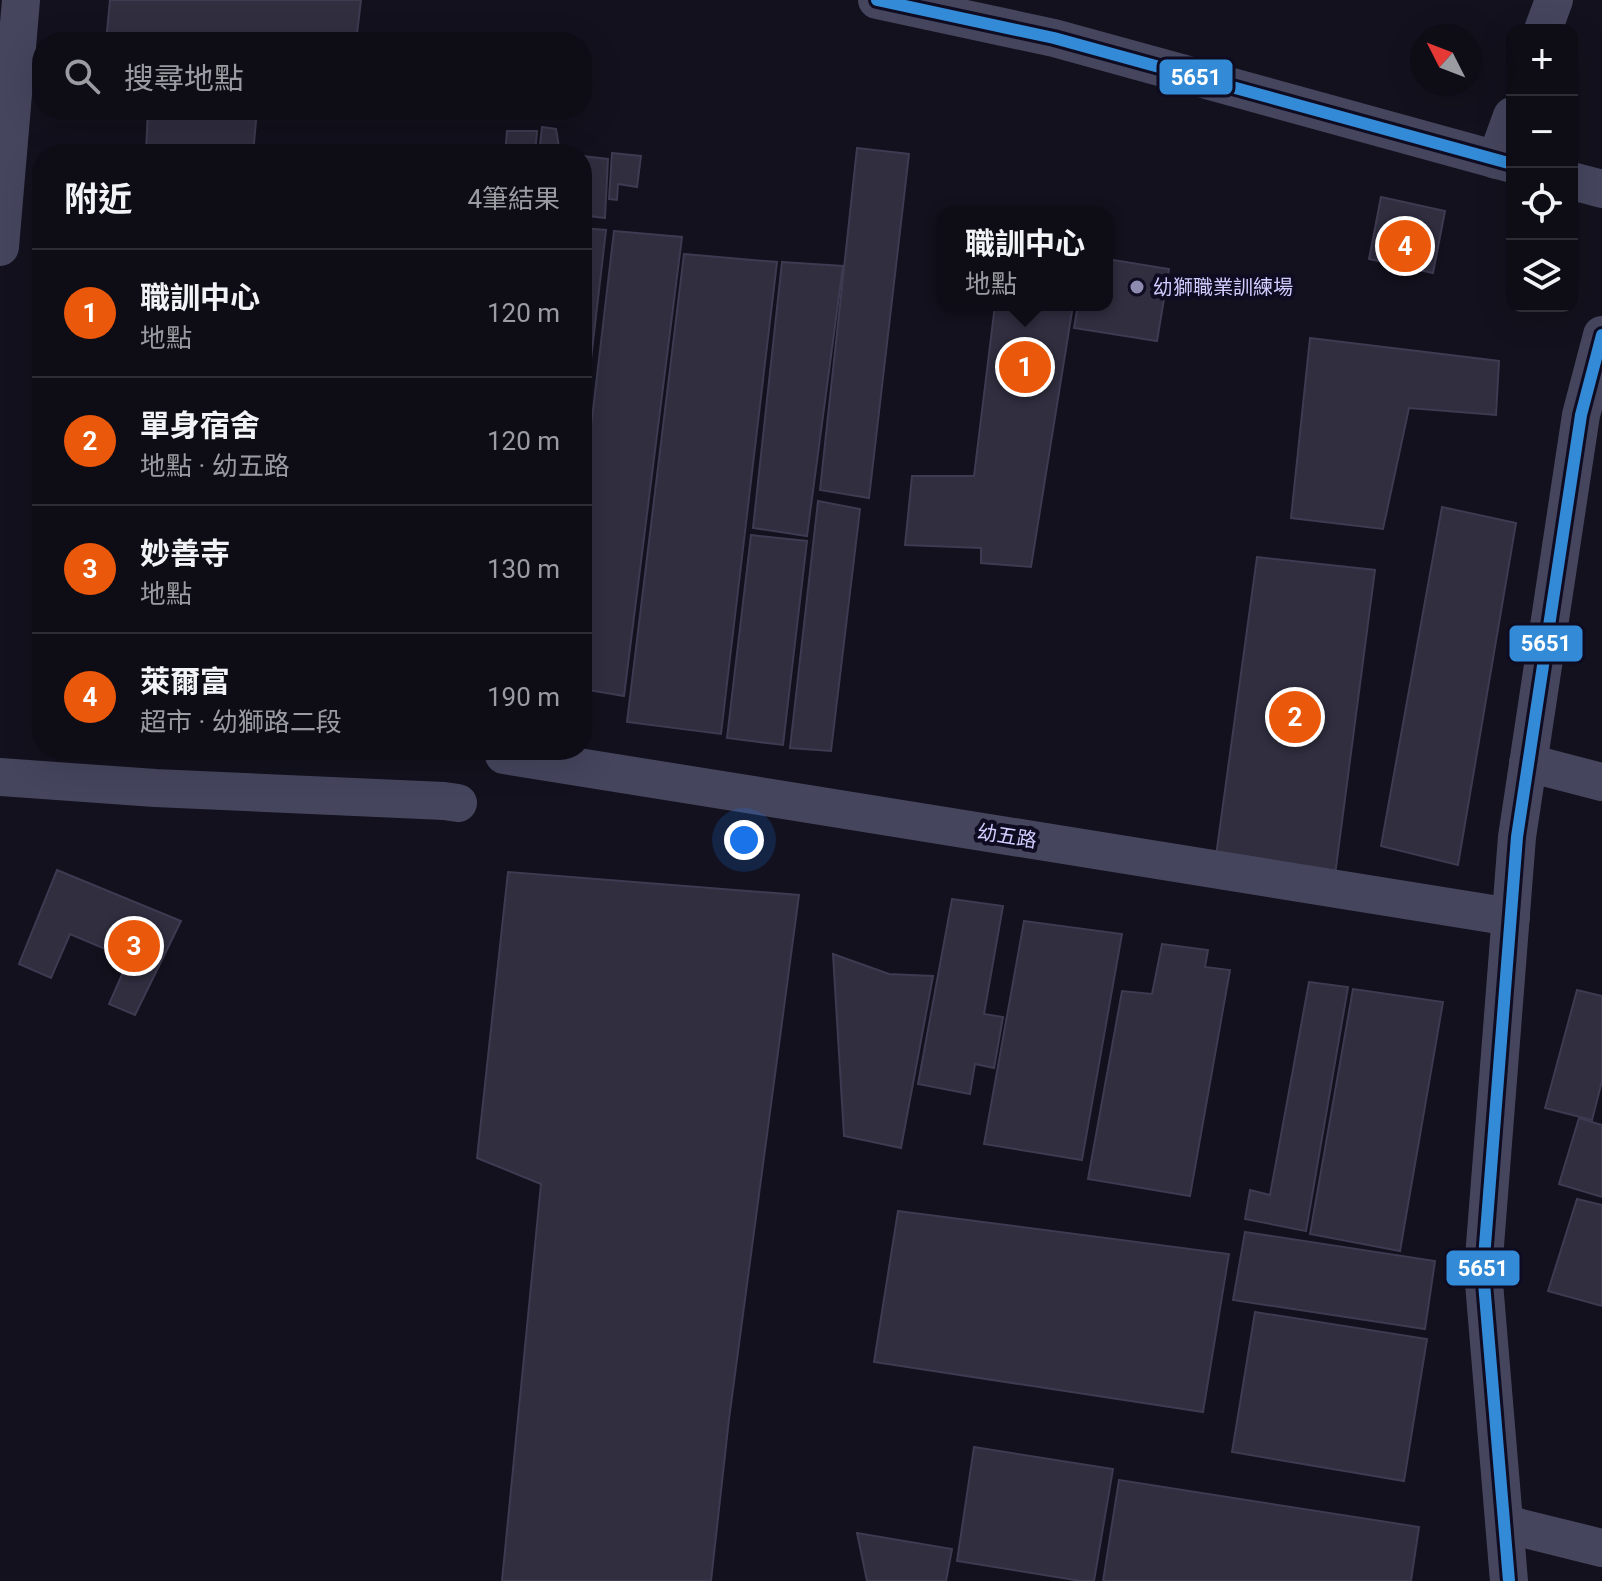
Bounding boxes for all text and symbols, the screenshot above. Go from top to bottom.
north arrow [1410,24,1482,96]
map controls [1506,24,1578,312]
button: + [1506,24,1578,96]
search box [32,32,592,120]
icon: search [60,54,104,98]
line badge: 5651 [1158,58,1234,96]
text: 搜尋地點 [124,61,244,96]
text: 5651 [1171,65,1221,90]
button: − [1506,96,1578,168]
button: locate [1506,168,1578,240]
text: 附近 [64,179,132,219]
text: 4筆結果 [467,184,560,214]
popup [937,207,1113,311]
pin: 4 [1379,216,1431,276]
text: 職訓中心 [965,226,1085,261]
button: layers [1506,240,1578,312]
text: 地點 [965,269,1017,299]
place label: 幼獅職業訓練場 [1153,275,1293,299]
marker: 幼獅職業訓練場 [1128,278,1146,296]
text: 職訓中心 [140,280,260,315]
text: 1 [83,298,97,328]
text: 120 m [487,298,560,328]
text: 地點 [140,323,192,353]
pin: 1 [999,337,1051,397]
text: 單身宿舍 [140,408,260,443]
text: 2 [83,426,97,456]
text: 120 m [487,426,560,456]
text: 地點 · 幼五路 [140,451,290,481]
text: 妙善寺 [140,536,230,571]
text: 3 [83,554,97,584]
text: 130 m [487,554,560,584]
text: 地點 [140,579,192,609]
line badge: 5651 [1508,624,1584,663]
text: 5651 [1521,631,1571,656]
text: 萊爾富 [140,664,230,699]
text: 4 [83,682,97,712]
text: 190 m [487,682,560,712]
pin: 2 [1269,687,1321,747]
text: 超市 · 幼獅路二段 [140,707,342,737]
street label: 幼五路 [975,819,1039,853]
your location [724,820,764,860]
pin: 3 [108,916,160,976]
line badge: 5651 [1445,1249,1521,1287]
text: 5651 [1458,1256,1508,1281]

